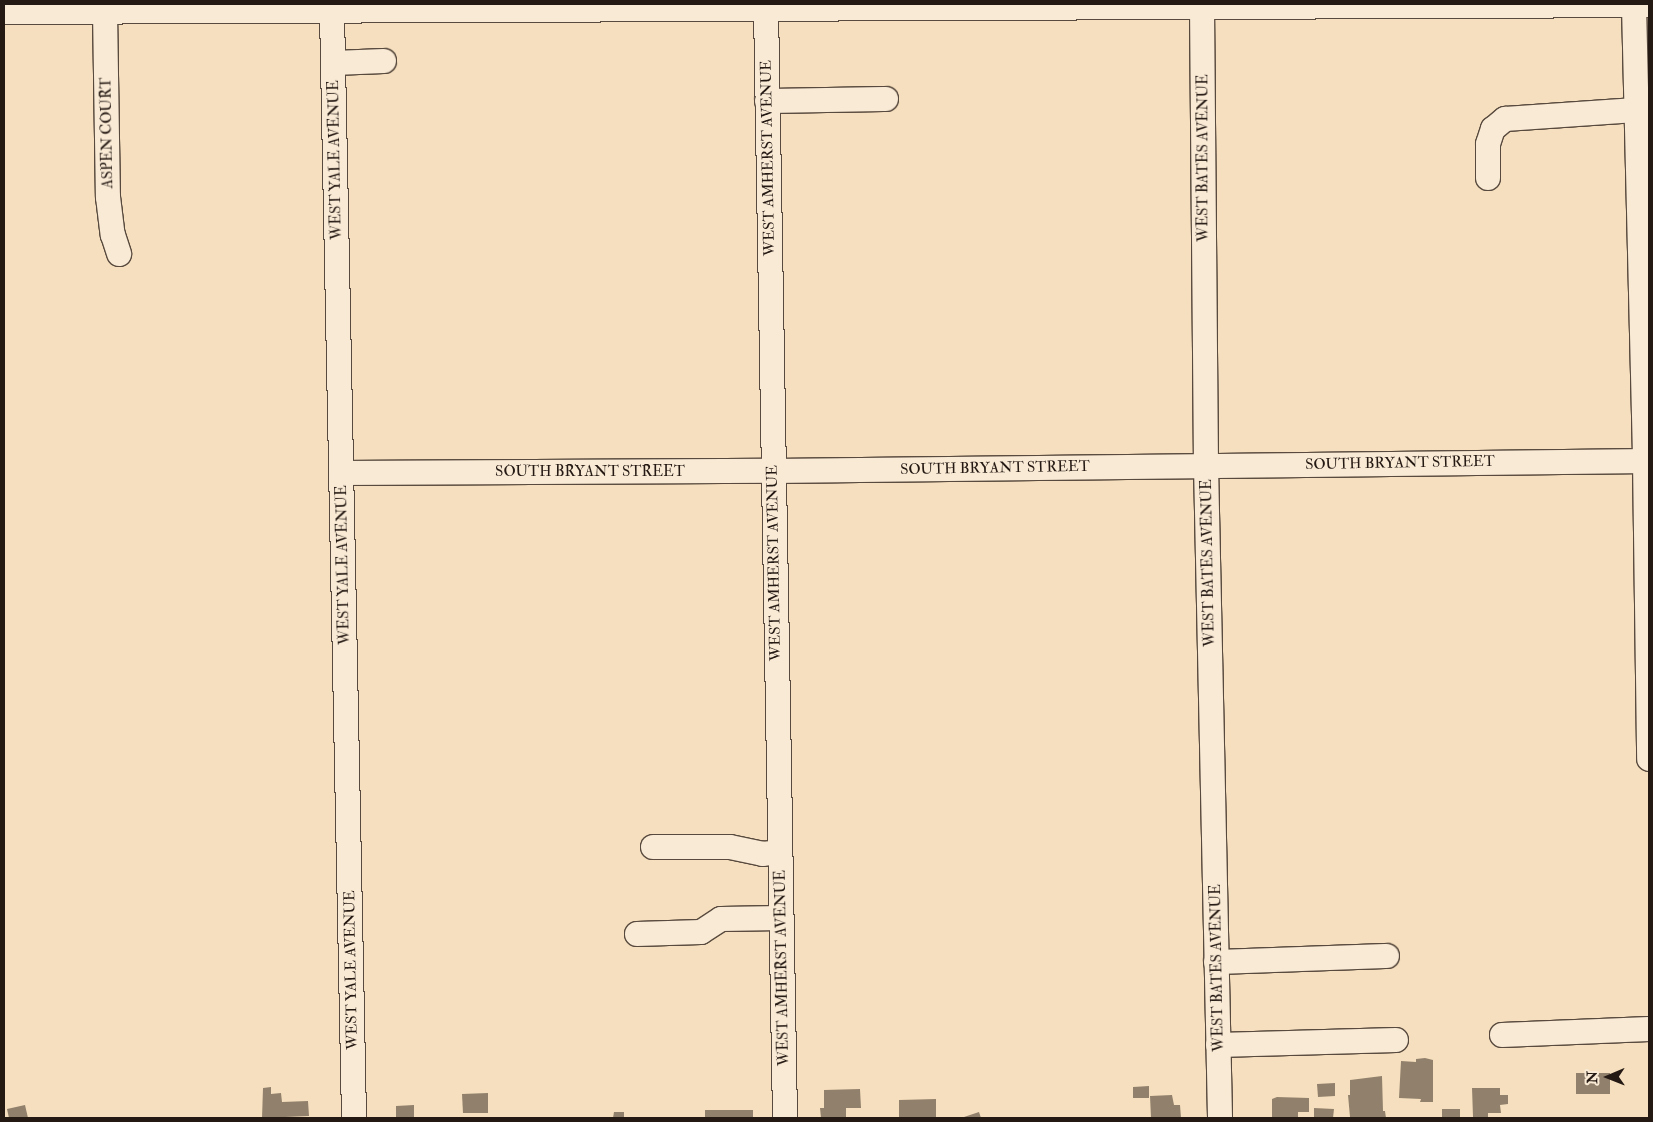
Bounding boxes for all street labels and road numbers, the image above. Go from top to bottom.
street label: WEST AMHERST AVENUE [757,60,779,256]
street label: WEST BATES AVENUE [1194,74,1212,242]
street label: ASPEN COURT [97,77,117,189]
street label: WEST YALE AVENUE [325,80,345,240]
street label: SOUTH BRYANT STREET [1305,452,1495,474]
street label: SOUTH BRYANT STREET [900,457,1090,479]
street label: SOUTH BRYANT STREET [495,463,685,481]
street label: WEST AMHERST AVENUE [763,465,785,661]
street label: WEST BATES AVENUE [1198,479,1218,647]
street label: WEST YALE AVENUE [333,485,353,645]
street label: WEST AMHERST AVENUE [771,870,793,1066]
street label: WEST BATES AVENUE [1207,884,1227,1052]
street label: WEST YALE AVENUE [341,890,361,1050]

